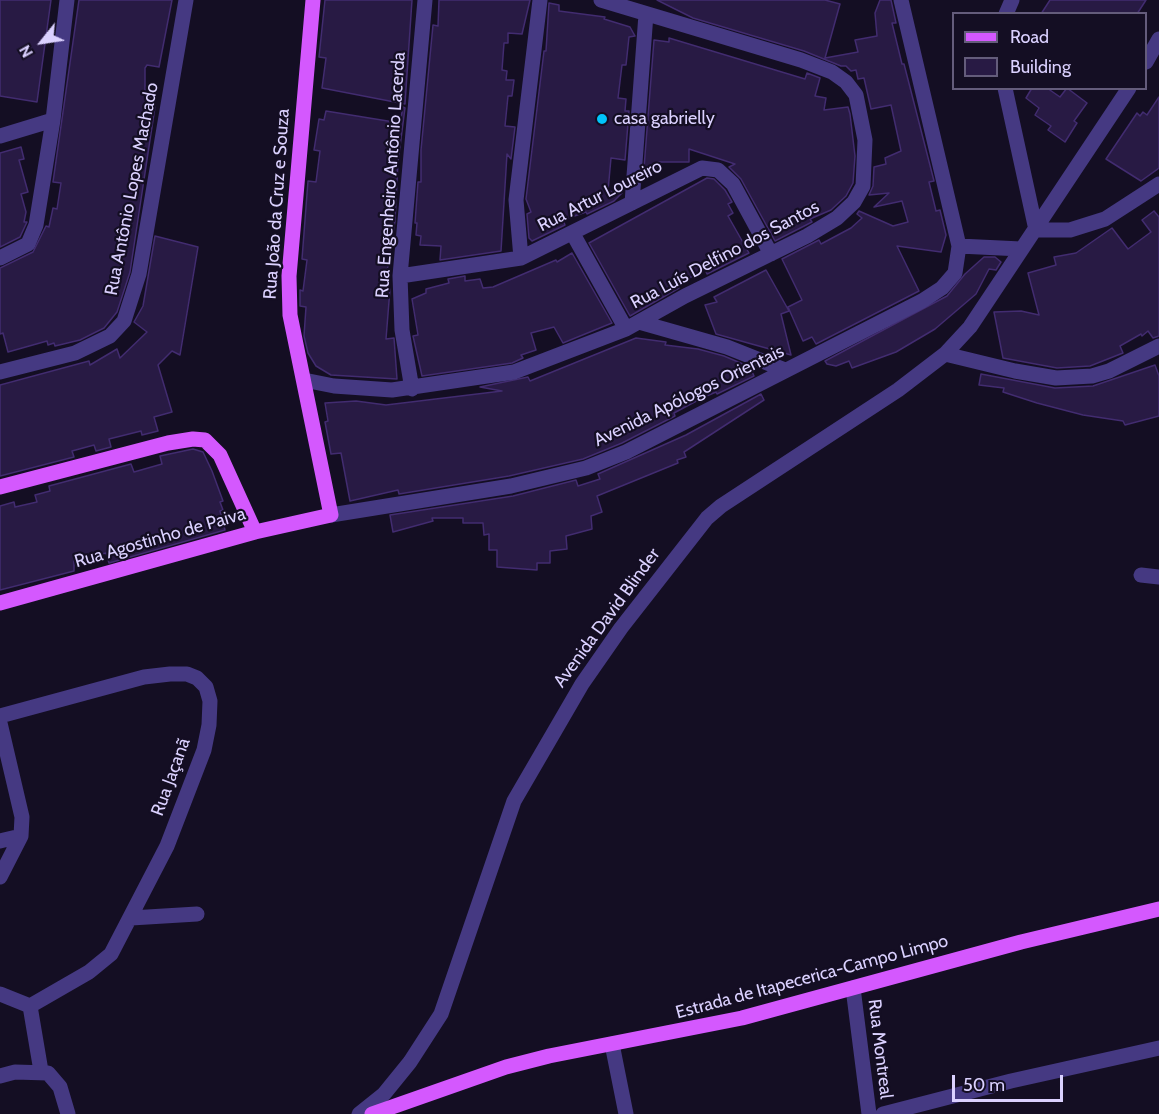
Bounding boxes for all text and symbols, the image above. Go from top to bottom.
north arrow [12,12,72,72]
legend [952,12,1147,90]
text: Road [1010,26,1049,48]
text: N [15,42,37,61]
street label: Rua Engenheiro Antônio Lacerda [372,51,410,299]
text: Building [1010,56,1071,78]
street label: Rua Antônio Lopes Machado [101,81,163,297]
street label: Rua João da Cruz e Souza [260,108,294,300]
place label: casa gabrielly [614,108,715,130]
marker: casa gabrielly [595,112,609,126]
street label: Rua Artur Loureiro [534,155,666,237]
street label: Rua Luís Delfino dos Santos [627,196,823,314]
street label: Avenida Apólogos Orientais [590,341,788,451]
street label: Rua Agostinho de Paiva [72,503,248,573]
street label: Avenida David Blinder [549,544,665,692]
street label: Rua Jaçanã [147,735,195,819]
street label: Estrada de Itapecerica-Campo Limpo [673,930,951,1024]
street label: Rua Montreal [863,998,897,1100]
scale bar [955,1063,1066,1101]
text: 50 m [963,1074,1005,1096]

